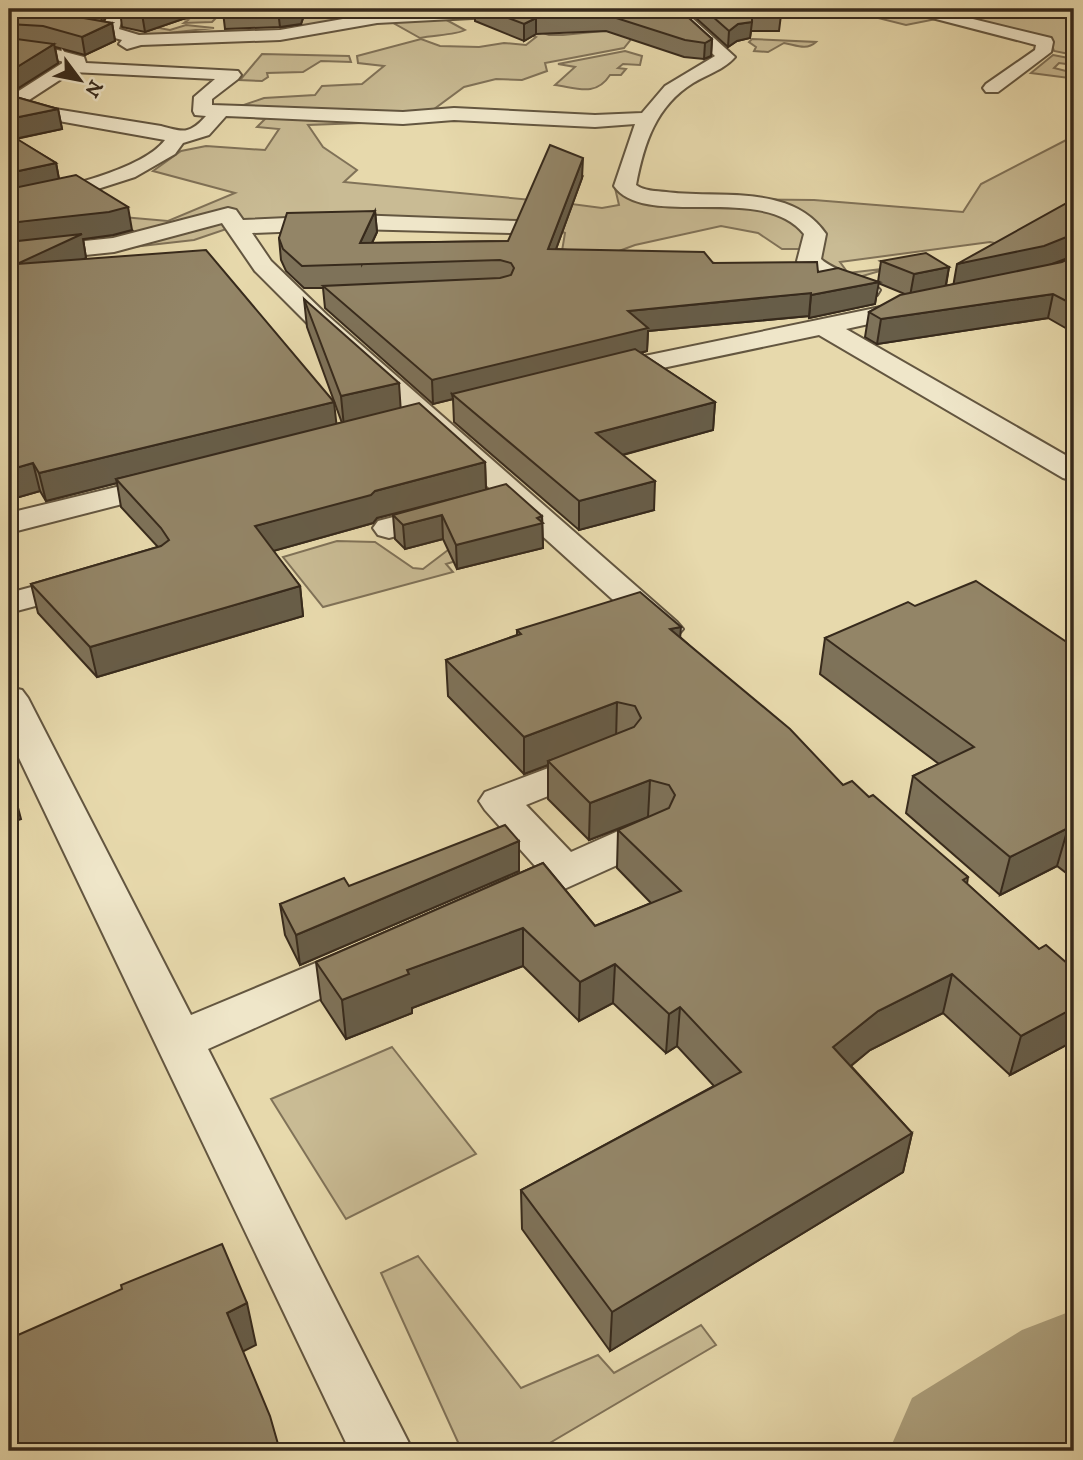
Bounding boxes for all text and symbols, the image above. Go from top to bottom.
north arrow [46,46,116,116]
text: N [79,76,107,101]

